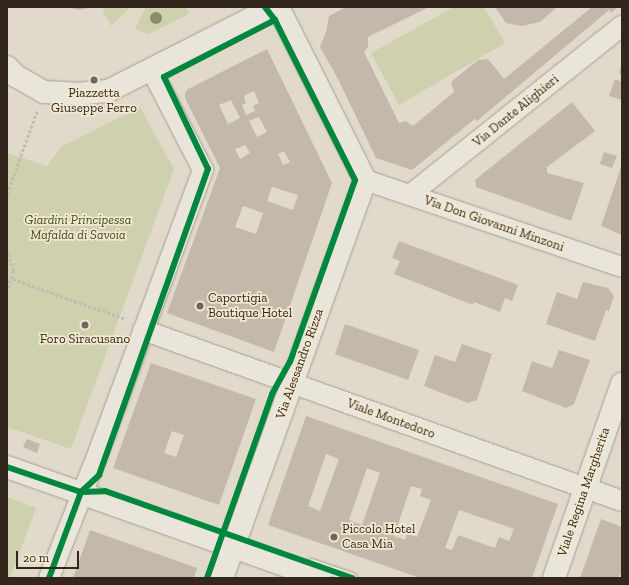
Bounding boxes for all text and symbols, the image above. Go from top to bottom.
street label: Via Dante Alighieri [470,71,562,151]
marker: Piazzetta Giuseppe Ferro [89,75,99,85]
place label: Piazzetta Giuseppe Ferro [51,86,137,117]
street label: Via Don Giovanni Minzoni [422,193,566,255]
park label: Giardini Principessa Mafalda di Savoia [25,213,131,244]
place label: Caportigia Boutique Hotel [208,291,292,322]
marker: Caportigia Boutique Hotel [195,301,205,311]
street label: Via Alessandro Rizza [273,307,327,421]
marker: Foro Siracusano [80,320,90,330]
place label: Foro Siracusano [40,331,130,347]
street label: Viale Montedoro [345,396,437,442]
street label: Viale Regina Margherita [555,425,613,559]
place label: Piccolo Hotel Casa Mia [342,522,415,553]
marker: Piccolo Hotel Casa Mia [329,532,339,542]
scale bar [18,543,81,569]
text: 20 m [23,551,49,565]

